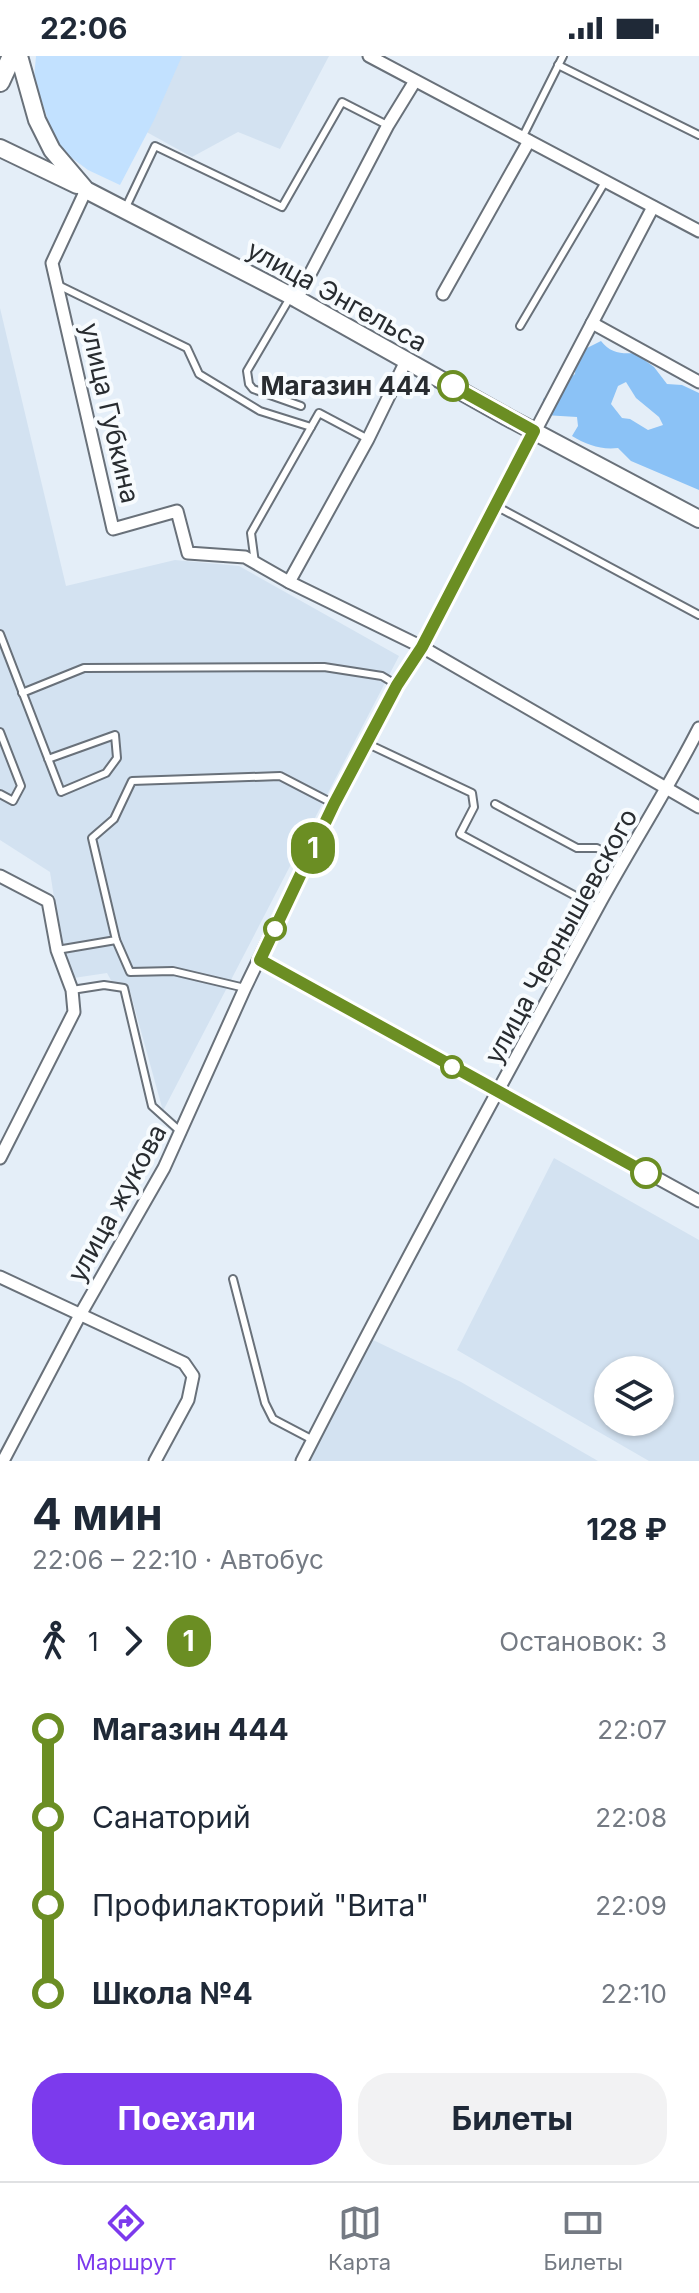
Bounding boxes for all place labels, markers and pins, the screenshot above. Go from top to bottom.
place label: Магазин 444 [260,370,431,401]
marker: Магазин 444 [438,371,468,401]
unlabelled marker [264,918,286,940]
unlabelled marker [441,1056,463,1078]
unlabelled marker [631,1158,661,1188]

